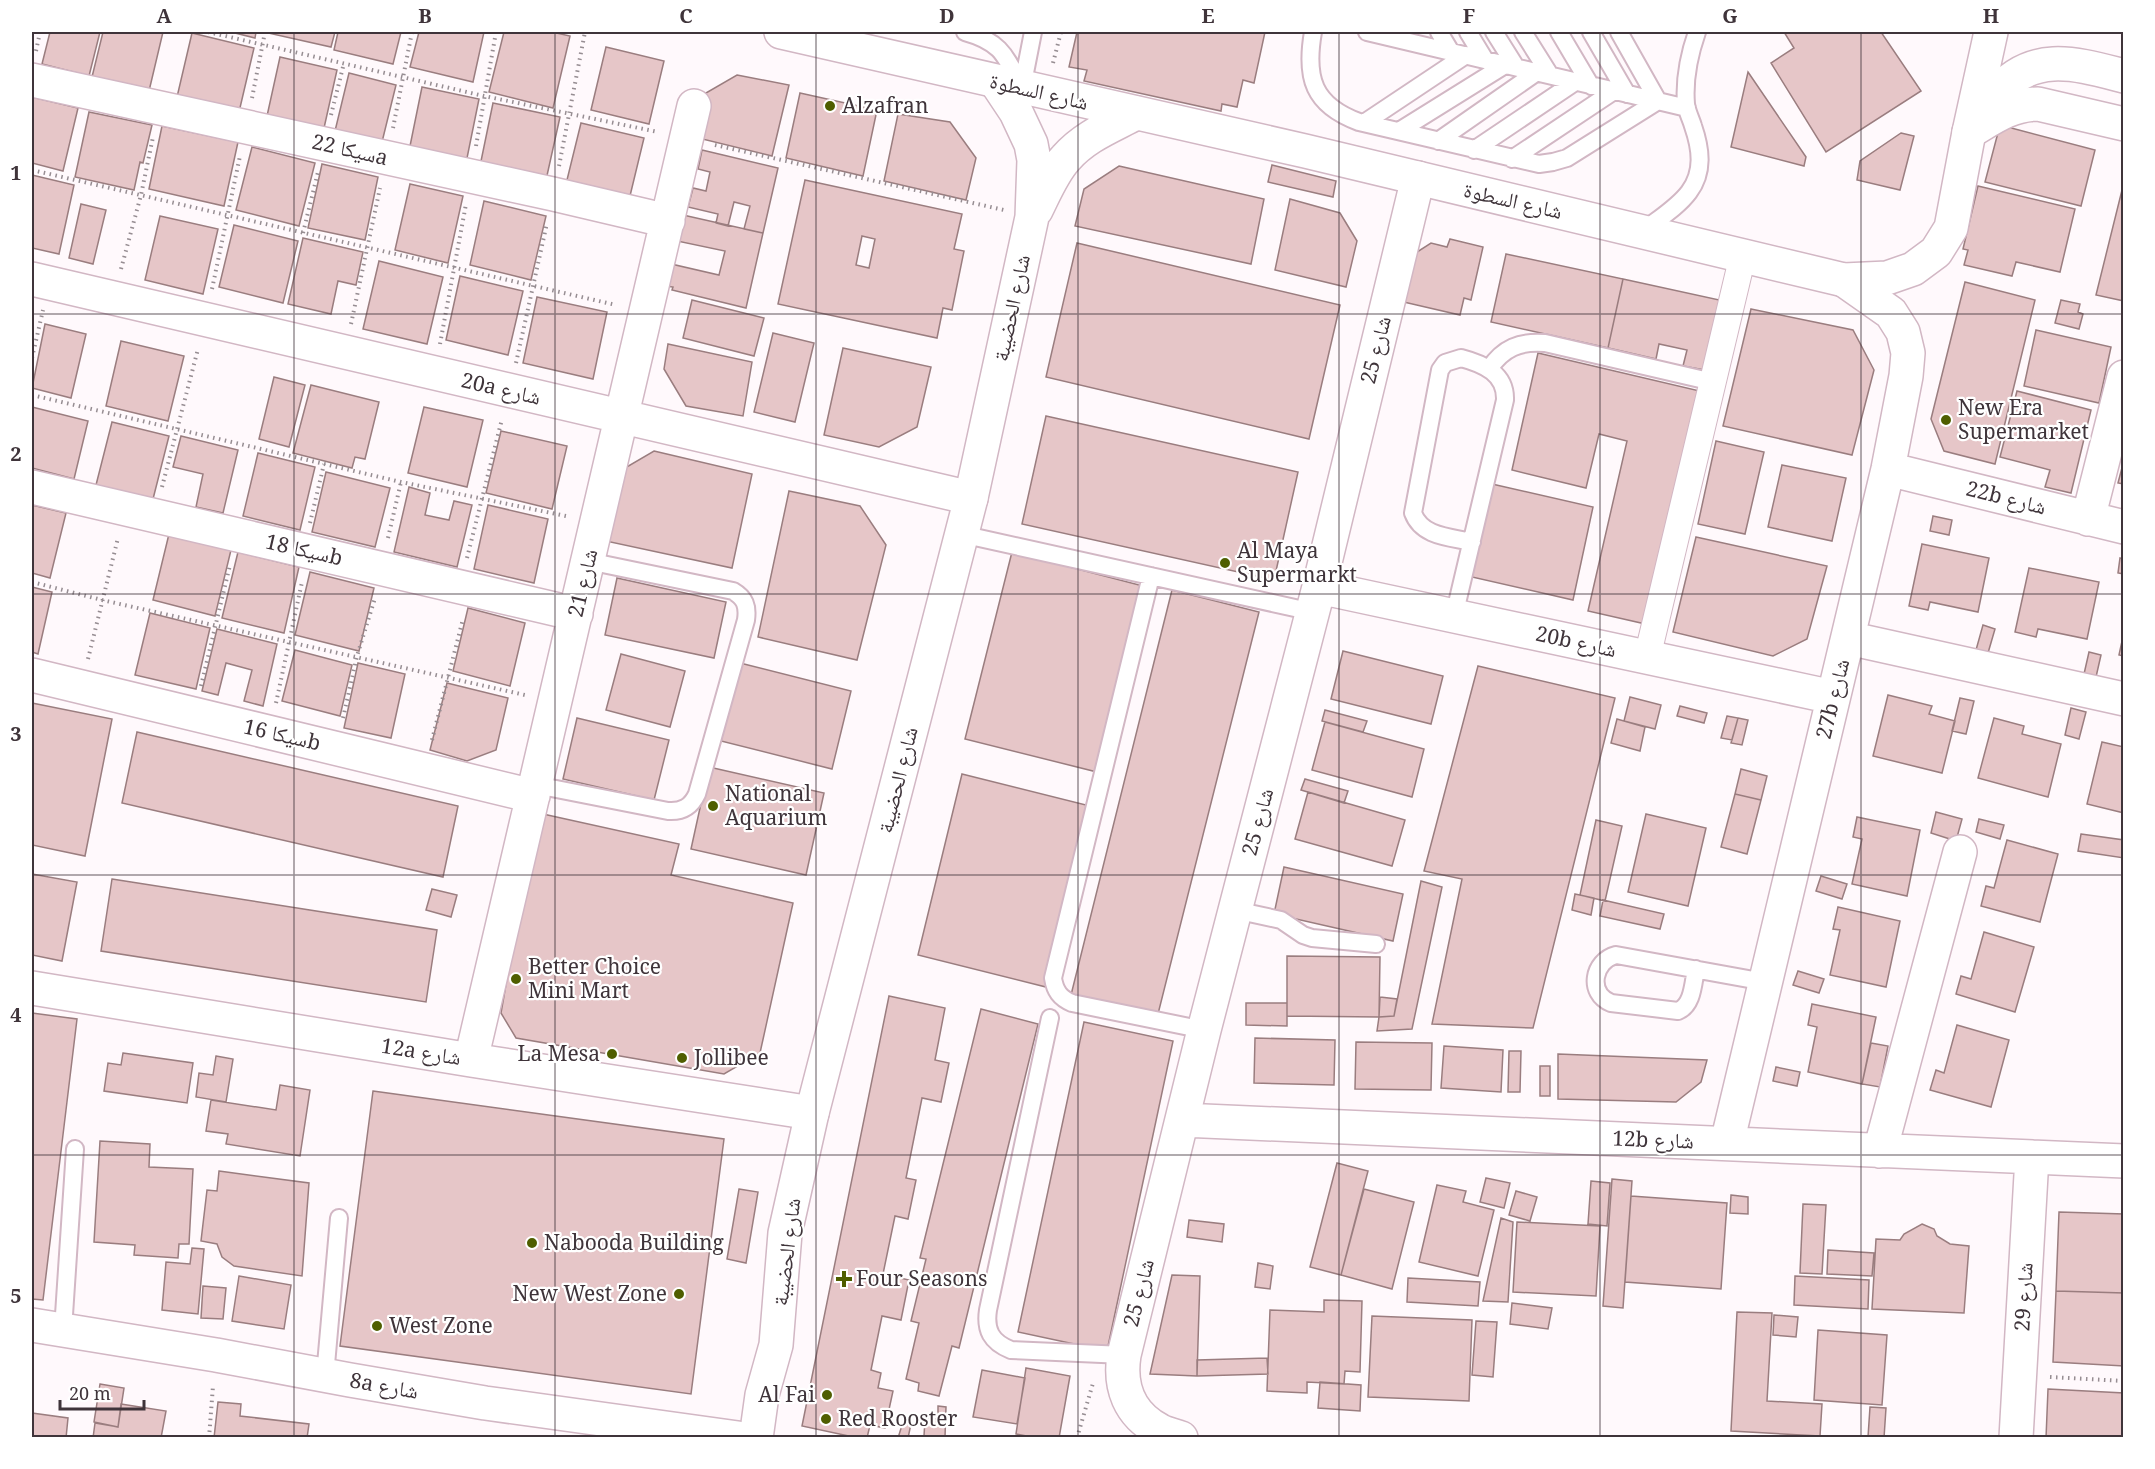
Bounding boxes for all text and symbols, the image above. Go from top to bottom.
text: A [156,2,172,29]
text: B [418,2,432,29]
text: C [679,2,693,29]
text: D [939,2,955,29]
text: E [1201,2,1215,29]
text: F [1463,2,1475,29]
text: G [1722,2,1738,29]
text: H [1983,2,1999,29]
street label: شارع السطوة [987,66,1091,116]
place label: Alzafran [842,91,928,119]
marker: Alzafran [823,99,837,113]
street label: سيكا 22a [310,127,391,171]
text: 1 [10,159,22,186]
street label: شارع السطوة [1461,175,1565,225]
street label: شارع الحضيبة [986,252,1036,364]
street label: شارع 25 [1353,313,1397,387]
street label: 20a شارع [459,365,544,411]
place label: New Era Supermarket [1958,393,2089,445]
marker: New Era Supermarket [1939,413,1953,427]
text: 2 [10,440,22,467]
street label: 22b شارع [1963,474,2049,521]
street label: سيكا 18b [263,527,345,571]
place label: Al Maya Supermarkt [1237,536,1357,588]
street label: شارع 21 [561,546,603,619]
marker: Al Maya Supermarkt [1218,556,1232,570]
street label: 20b شارع [1533,619,1619,663]
street label: 27b شارع [1809,656,1856,742]
street label: سيكا 16b [241,712,323,756]
text: 3 [10,720,22,747]
street label: شارع الحضيبة [870,724,924,836]
place label: National Aquarium [725,779,827,831]
street label: شارع 25 [1235,785,1279,859]
marker: National Aquarium [706,799,720,813]
place label: Better Choice Mini Mart [528,952,661,1004]
marker: Better Choice Mini Mart [509,972,523,986]
text: 4 [10,1001,22,1028]
street label: 12a شارع [379,1031,463,1071]
place label: La Mesa [517,1039,600,1067]
place label: Jollibee [693,1043,769,1071]
marker: La Mesa [605,1047,619,1061]
marker: Jollibee [675,1051,689,1065]
street label: 12b شارع [1612,1124,1694,1154]
street label: شارع الحضيبة [766,1196,807,1307]
place label: Nabooda Building [544,1228,725,1256]
marker: Nabooda Building [525,1236,539,1250]
street label: شارع 25 [1116,1256,1160,1330]
street label: شارع 29 [2007,1262,2039,1332]
place label: Four Seasons [856,1264,987,1292]
marker: Four Seasons [837,1272,851,1286]
place label: New West Zone [513,1279,667,1307]
text: 5 [10,1282,22,1309]
marker: New West Zone [672,1287,686,1301]
place label: West Zone [389,1311,493,1339]
marker: West Zone [370,1319,384,1333]
street label: 8a شارع [348,1365,421,1405]
scale bar [60,1373,144,1411]
place label: Al Fai [758,1380,815,1408]
text: 20 m [69,1381,111,1405]
marker: Al Fai [820,1388,834,1402]
place label: Red Rooster [838,1404,957,1432]
marker: Red Rooster [819,1412,833,1426]

